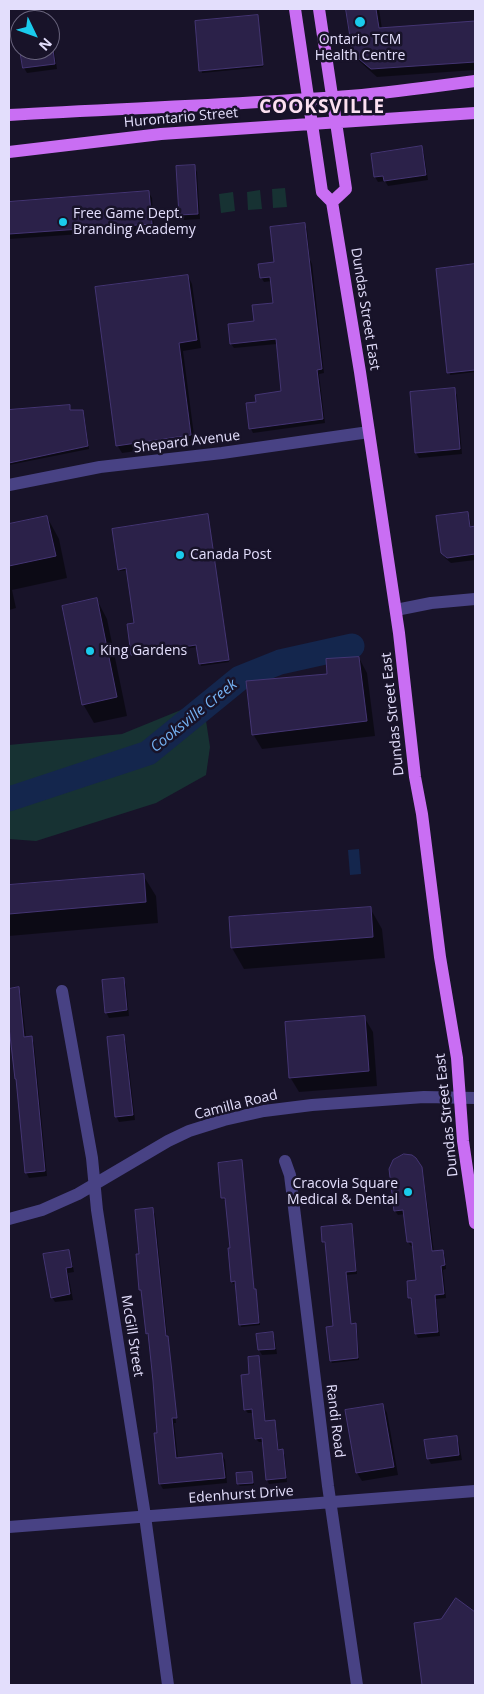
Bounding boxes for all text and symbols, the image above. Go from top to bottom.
north arrow [10,10,60,60]
marker: Ontario TCM Health Centre [353,15,367,29]
place label: Ontario TCM Health Centre [315,32,405,64]
text: N [35,34,57,55]
district label: COOKSVILLE [258,97,386,119]
street label: Hurontario Street [123,105,239,131]
place label: Free Game Dept. Branding Academy [73,206,196,238]
marker: Free Game Dept. Branding Academy [57,216,69,228]
street label: Dundas Street East [347,246,383,372]
street label: Shepard Avenue [133,427,241,457]
place label: Canada Post [190,547,271,563]
marker: Canada Post [174,549,186,561]
place label: King Gardens [100,643,187,659]
marker: King Gardens [84,645,96,657]
street label: Dundas Street East [378,651,408,777]
water label: Cooksville Creek [147,676,241,756]
street label: Dundas Street East [432,1052,462,1178]
street label: Camilla Road [193,1087,279,1123]
place label: Cracovia Square Medical & Dental [287,1176,398,1208]
marker: Cracovia Square Medical & Dental [402,1186,414,1198]
street label: McGill Street [117,1294,147,1378]
street label: Randi Road [322,1383,348,1459]
street label: Edenhurst Drive [188,1483,294,1507]

